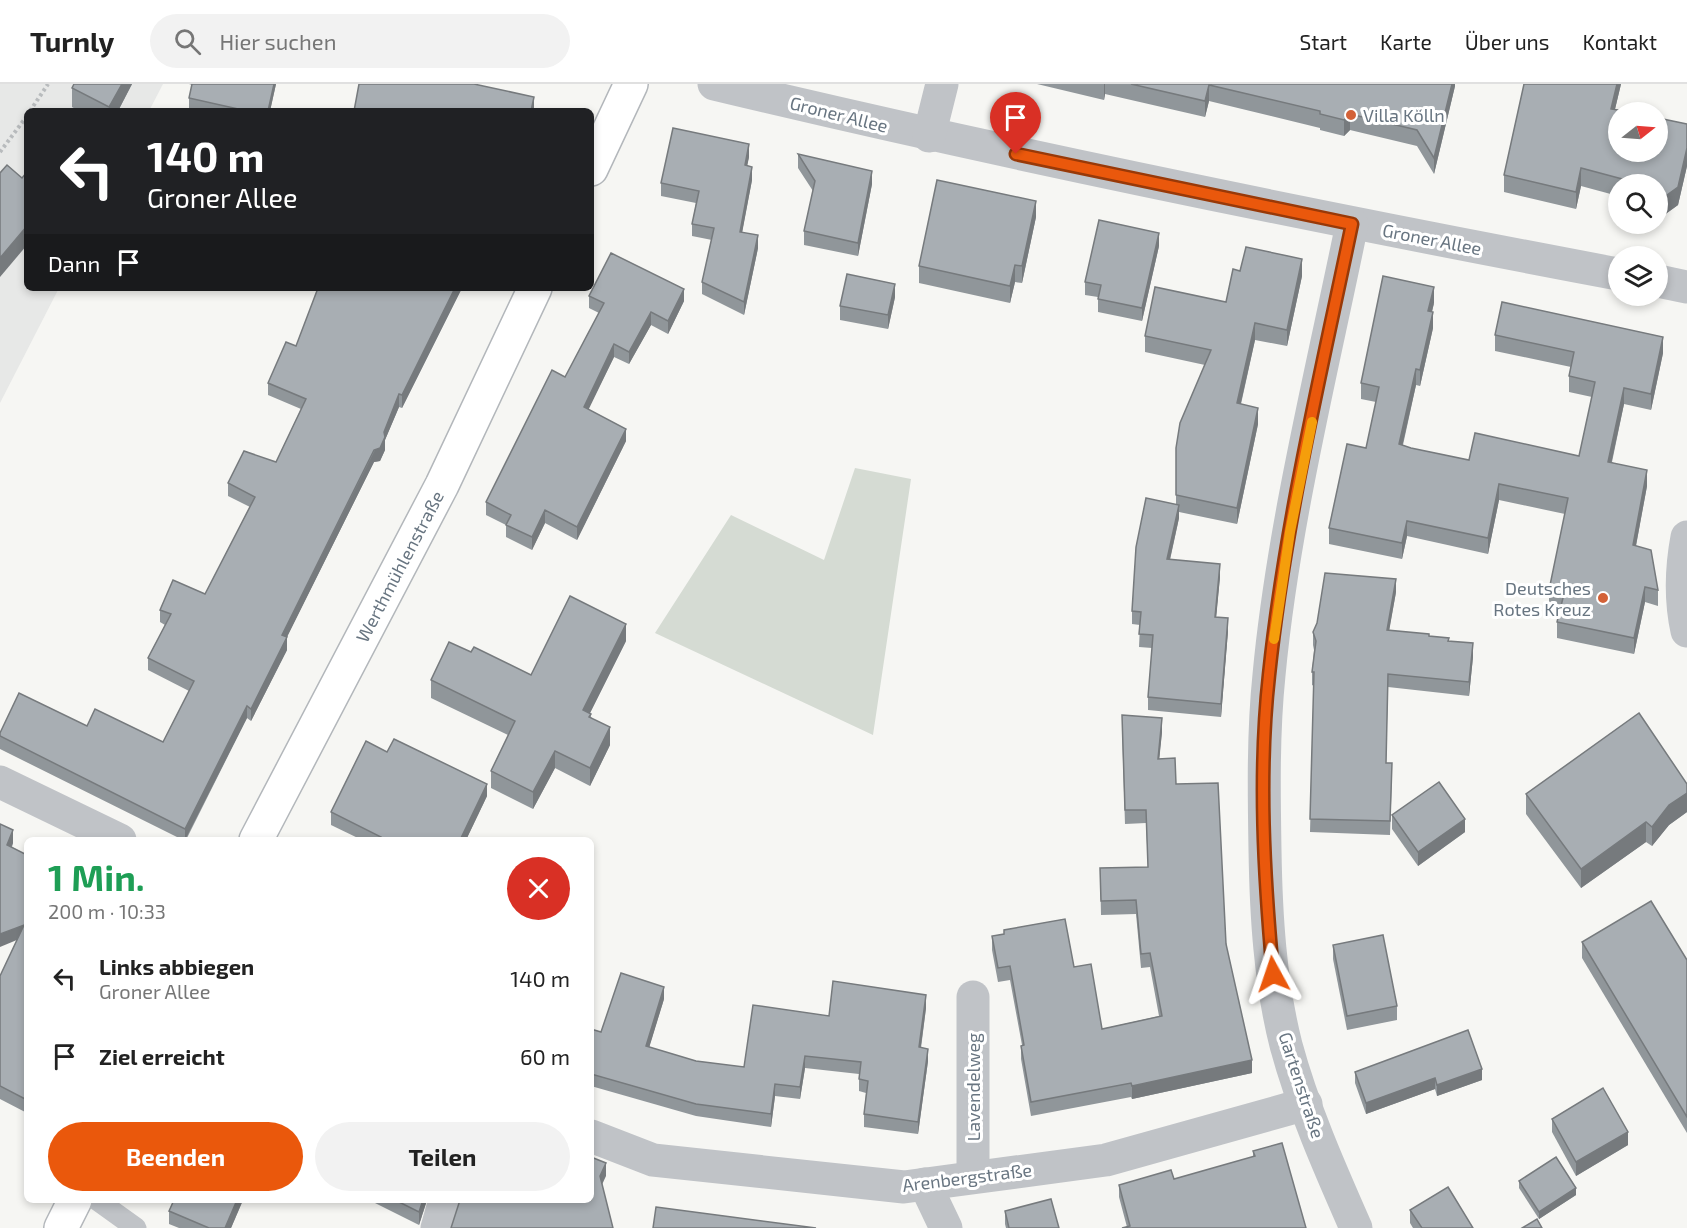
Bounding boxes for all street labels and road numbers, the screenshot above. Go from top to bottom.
street label: Groner Allee [788,91,890,137]
street label: Groner Allee [1381,219,1483,259]
street label: Werthmühlenstraße [351,487,448,646]
street label: Gartenstraße [1274,1029,1330,1141]
street label: Lavendelweg [962,1033,984,1141]
street label: Arenbergstraße [901,1158,1033,1196]

